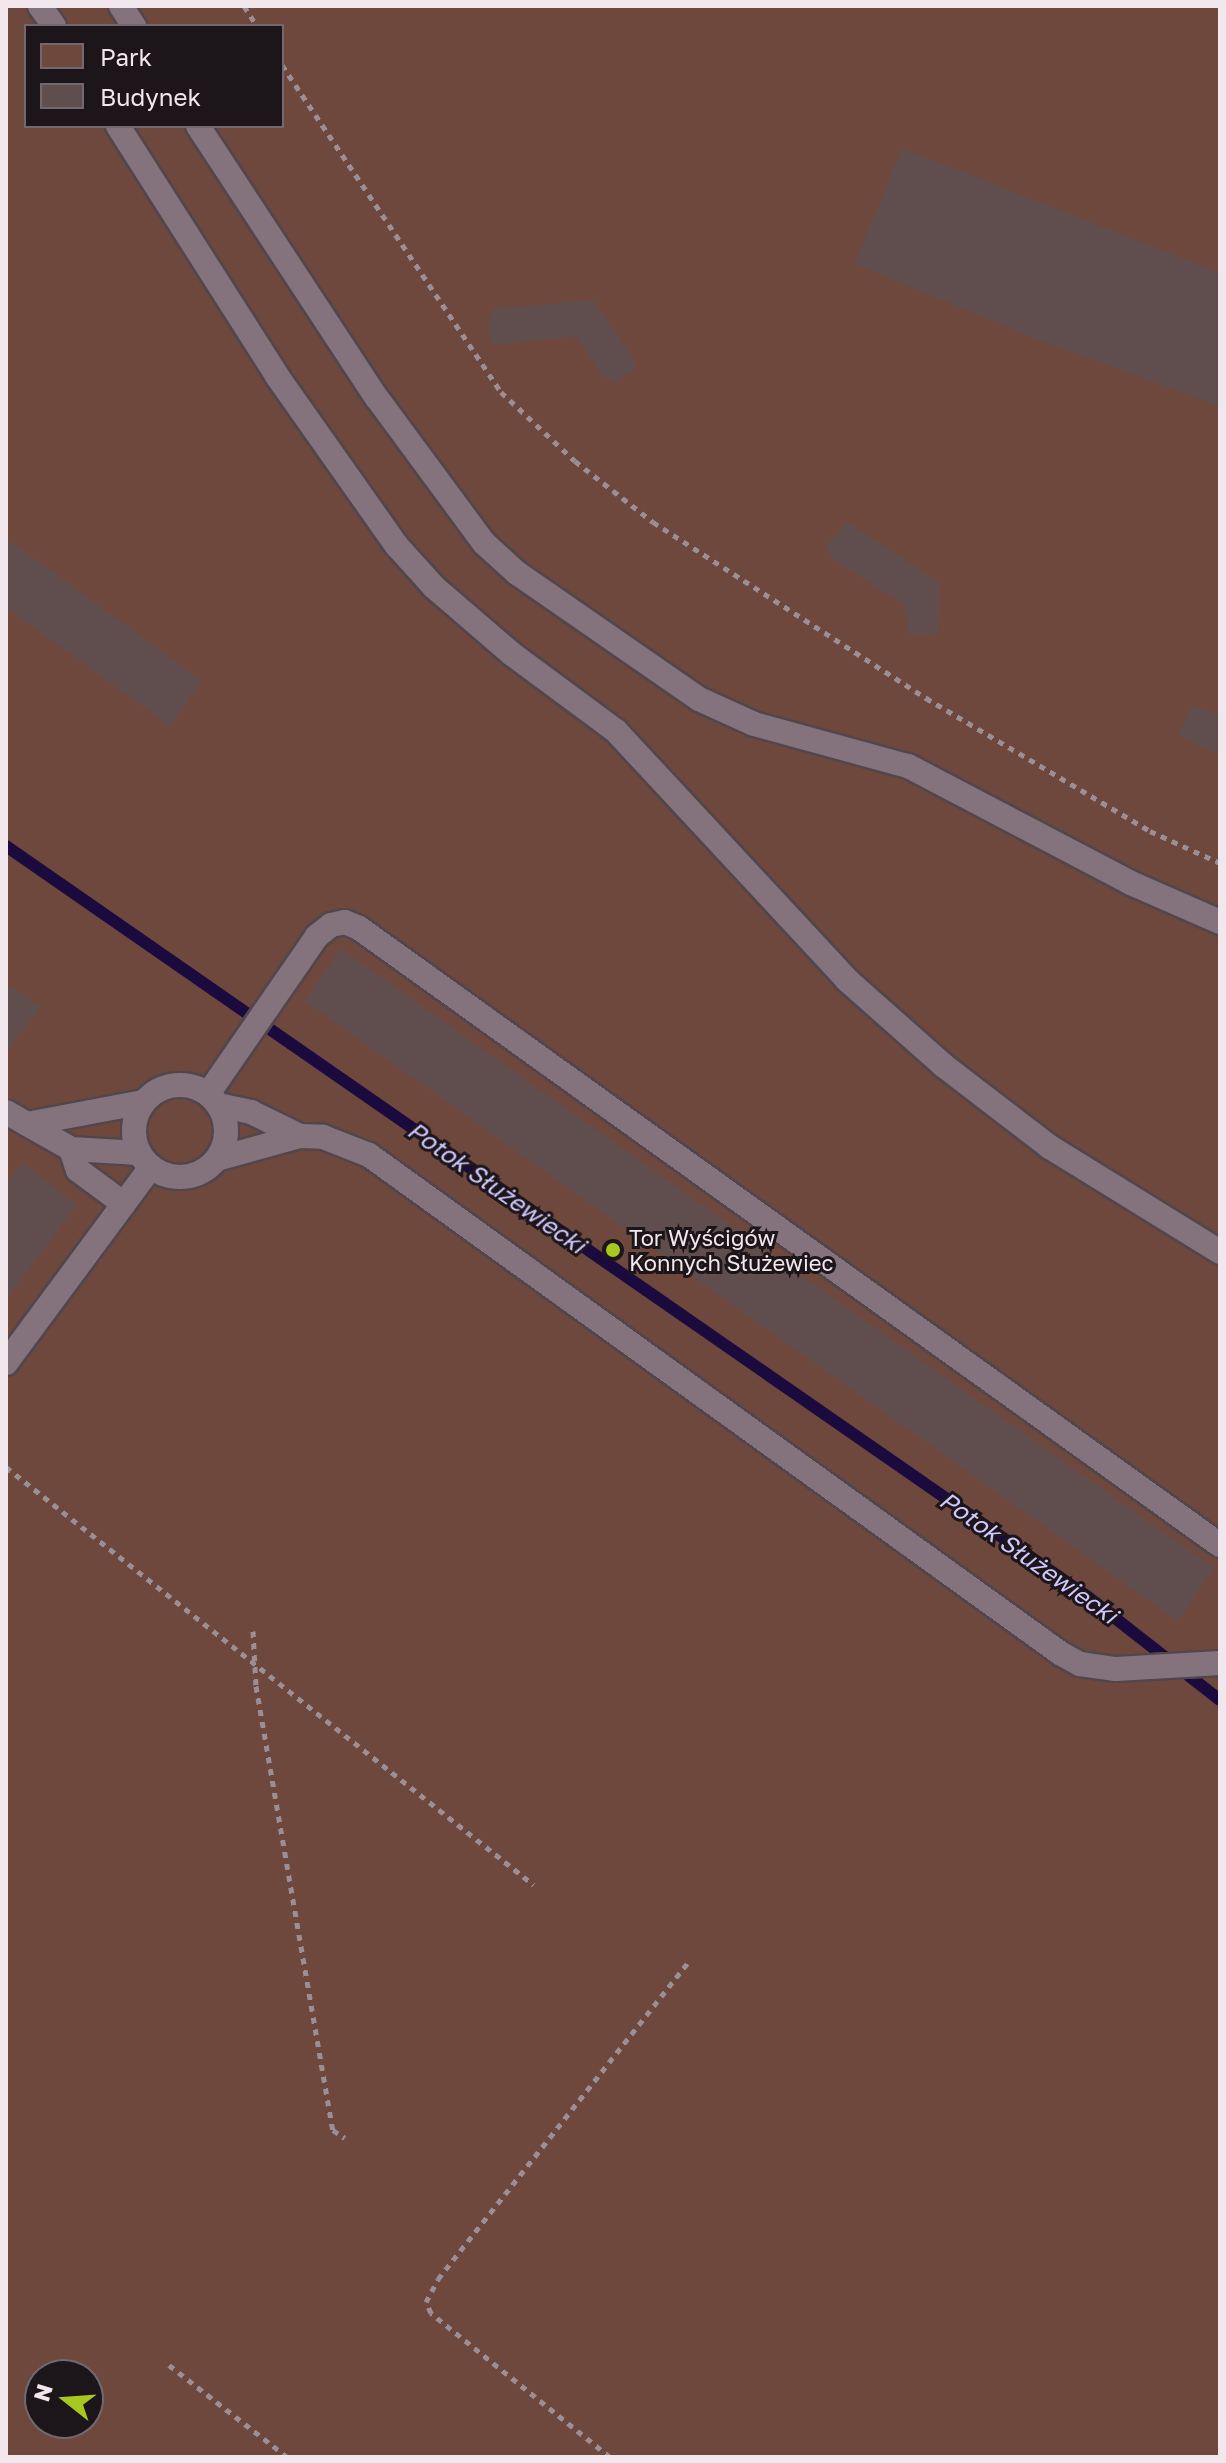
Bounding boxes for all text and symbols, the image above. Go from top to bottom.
legend [24,24,284,128]
text: Park [100,42,152,71]
text: Budynek [100,82,201,111]
water label: Potok Służewiecki [403,1115,591,1259]
place label: Tor Wyścigów Konnych Służewiec [629,1224,834,1276]
marker: Tor Wyścigów Konnych Służewiec [604,1241,622,1259]
water label: Potok Służewiecki [935,1485,1123,1629]
north arrow [24,2359,104,2439]
text: N [27,2380,58,2404]

